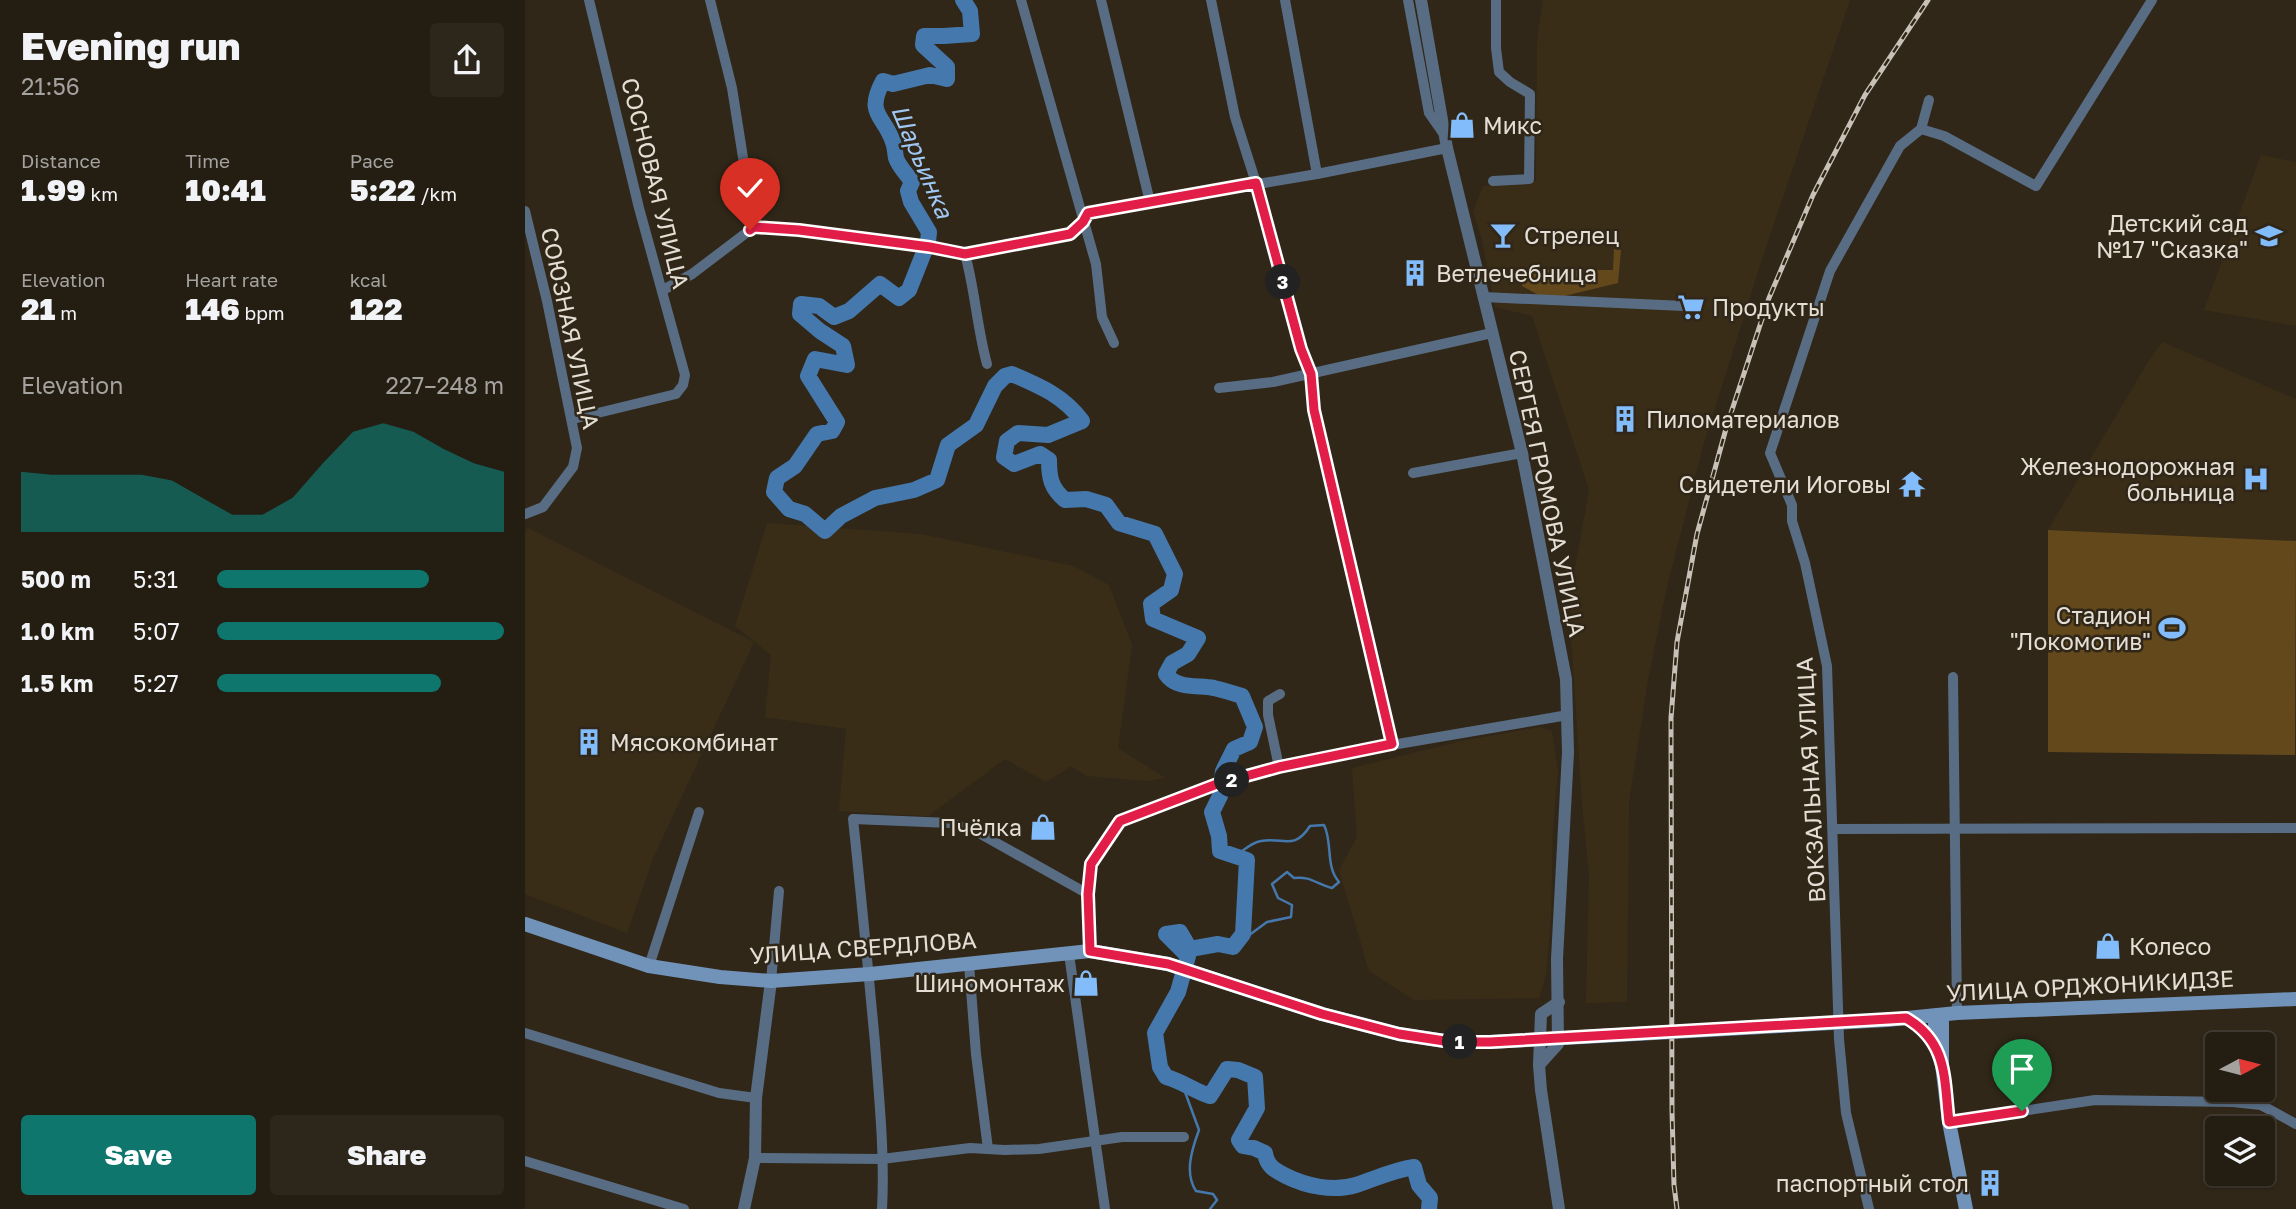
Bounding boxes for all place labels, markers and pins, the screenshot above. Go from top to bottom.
shop icon: Микс [1447,110,1477,140]
place label: Микс [1483,111,1542,139]
pin [720,158,780,230]
place label: Детский сад №17 "Сказка" [2096,209,2248,263]
bar icon: Стрелец [1488,220,1518,250]
place label: Стрелец [1524,221,1619,249]
school or university icon: Детский сад №17 "Сказка" [2254,221,2284,251]
building icon: Ветлечебница [1400,258,1430,288]
place label: Ветлечебница [1436,259,1597,287]
pin: 3 [1265,264,1301,300]
supermarket icon: Продукты [1676,292,1706,322]
place label: Продукты [1712,293,1825,321]
building icon: Пиломатериалов [1610,404,1640,434]
place label: Пиломатериалов [1646,405,1840,433]
place label: Железнодорожная больница [2020,452,2235,506]
hospital icon: Железнодорожная больница [2241,464,2271,494]
temple icon: Свидетели Иоговы [1897,469,1927,499]
place label: Свидетели Иоговы [1679,470,1891,498]
place label: Стадион "Локомотив" [2010,601,2151,655]
sports icon: Стадион "Локомотив" [2157,613,2187,643]
building icon: Мясокомбинат [574,727,604,757]
place label: Мясокомбинат [610,728,778,756]
pin: 2 [1215,762,1249,798]
shop icon: Пчёлка [1028,812,1058,842]
place label: Пчёлка [939,813,1022,841]
shop icon: Колесо [2093,931,2123,961]
place label: Колесо [2129,932,2211,960]
shop icon: Шиномонтаж [1071,968,1101,998]
place label: Шиномонтаж [914,969,1065,997]
pin: 1 [1443,1024,1478,1060]
pin [1992,1039,2052,1111]
building icon: паспортный стол [1975,1168,2005,1198]
place label: паспортный стол [1776,1169,1969,1197]

